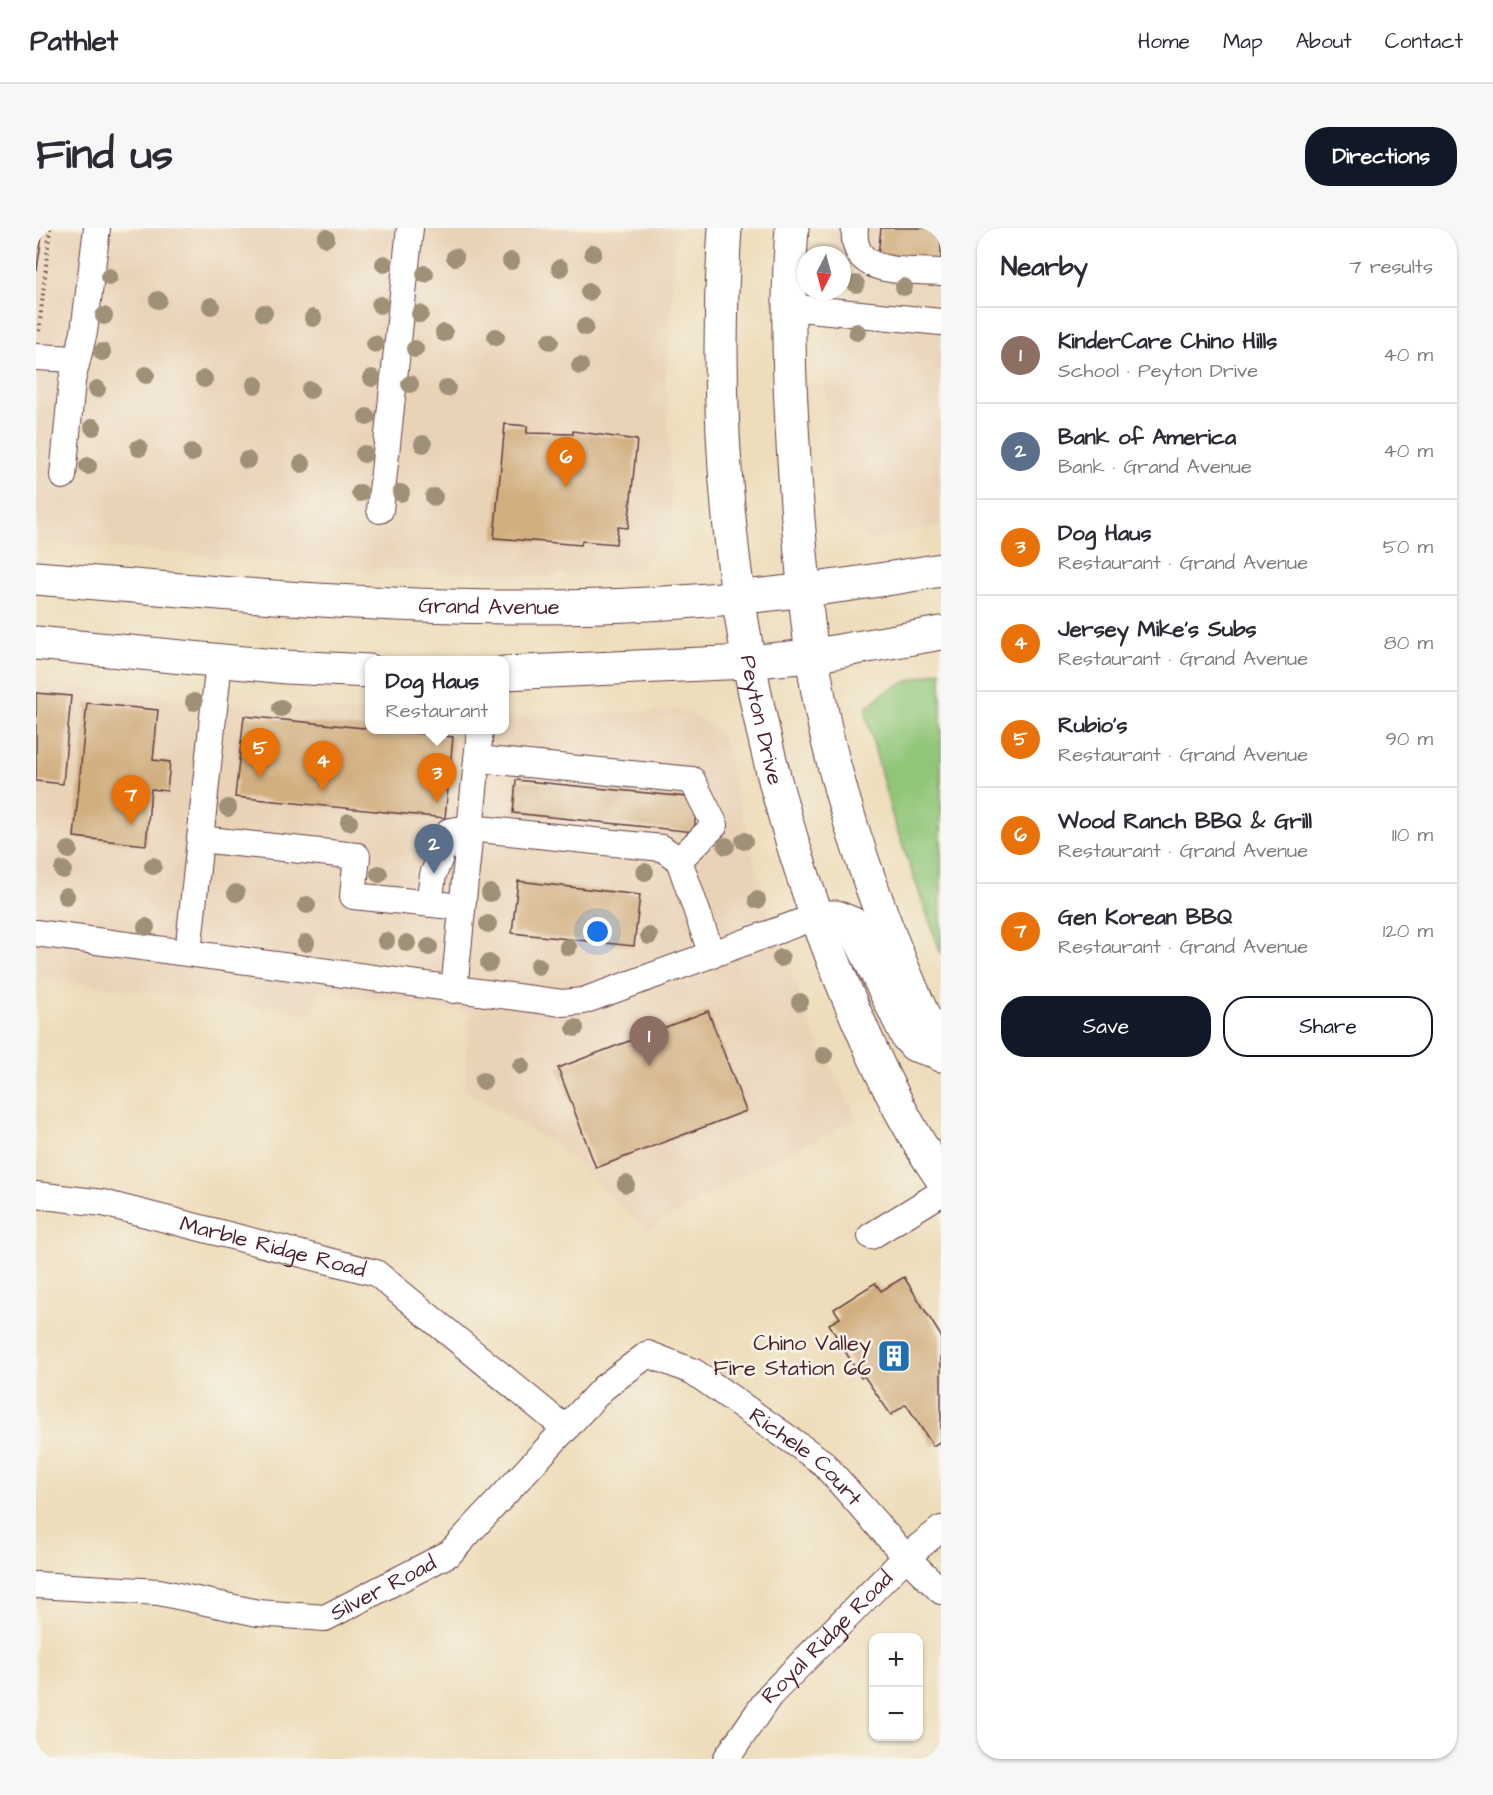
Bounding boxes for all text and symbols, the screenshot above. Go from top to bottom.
text: Pathlet [30,22,118,61]
text: Home [1138,27,1190,56]
text: Map [1223,27,1263,56]
text: About [1296,27,1352,56]
text: Contact [1385,27,1463,56]
text: Find us [36,127,173,185]
button: Directions [1305,127,1457,186]
north arrow [797,246,851,300]
text: Nearby [1001,249,1088,285]
text: 7 results [1349,253,1433,281]
text: KinderCare Chino Hills [1058,326,1277,357]
text: 1 [1019,341,1022,369]
text: 40 m [1383,341,1433,369]
text: School · Peyton Drive [1058,357,1258,385]
text: Bank of America [1058,422,1236,453]
text: 2 [1015,437,1026,465]
text: 40 m [1383,437,1433,465]
pin: 6 [546,438,586,487]
text: Bank · Grand Avenue [1058,453,1252,481]
text: Dog Haus [1058,518,1152,549]
text: 3 [1015,533,1026,561]
text: 50 m [1383,533,1433,561]
text: Restaurant · Grand Avenue [1058,549,1308,577]
street label: Grand Avenue [418,589,560,623]
text: Jersey Mike's Subs [1058,614,1257,645]
text: 4 [1014,629,1027,657]
text: 80 m [1384,629,1433,657]
text: Restaurant · Grand Avenue [1058,645,1308,673]
street label: Peyton Drive [732,652,791,788]
popup [365,656,509,734]
text: Dog Haus [386,666,479,697]
text: Restaurant [386,697,488,725]
text: Rubio's [1058,710,1128,741]
text: 5 [1013,725,1028,753]
text: 90 m [1385,725,1433,753]
pin: 5 [240,728,280,778]
text: Restaurant · Grand Avenue [1058,741,1308,769]
pin: 4 [304,742,342,791]
pin: 3 [418,754,456,803]
pin: 7 [112,776,151,825]
text: Wood Ranch BBQ & Grill [1058,806,1312,837]
text: 6 [1014,821,1027,849]
text: 110 m [1392,821,1433,849]
pin: 2 [414,824,454,874]
text: Restaurant · Grand Avenue [1058,837,1308,865]
text: Gen Korean BBQ [1058,902,1233,933]
your location [583,917,612,946]
text: 7 [1014,917,1027,945]
text: 120 m [1383,917,1433,945]
text: Restaurant · Grand Avenue [1058,933,1308,961]
button: Save [1001,996,1211,1057]
button: Share [1223,996,1433,1057]
pin: 1 [630,1016,668,1066]
street label: Marble Ridge Road [177,1208,369,1285]
place label: Chino Valley Fire Station 66 [713,1328,871,1384]
building icon: Chino Valley Fire Station 66 [876,1338,912,1374]
street label: Richele Court [743,1400,870,1513]
street label: Silver Road [325,1547,442,1628]
street label: Royal Ridge Road [754,1563,900,1711]
map controls [869,1633,923,1741]
button: + [869,1633,923,1687]
button: − [869,1687,923,1741]

